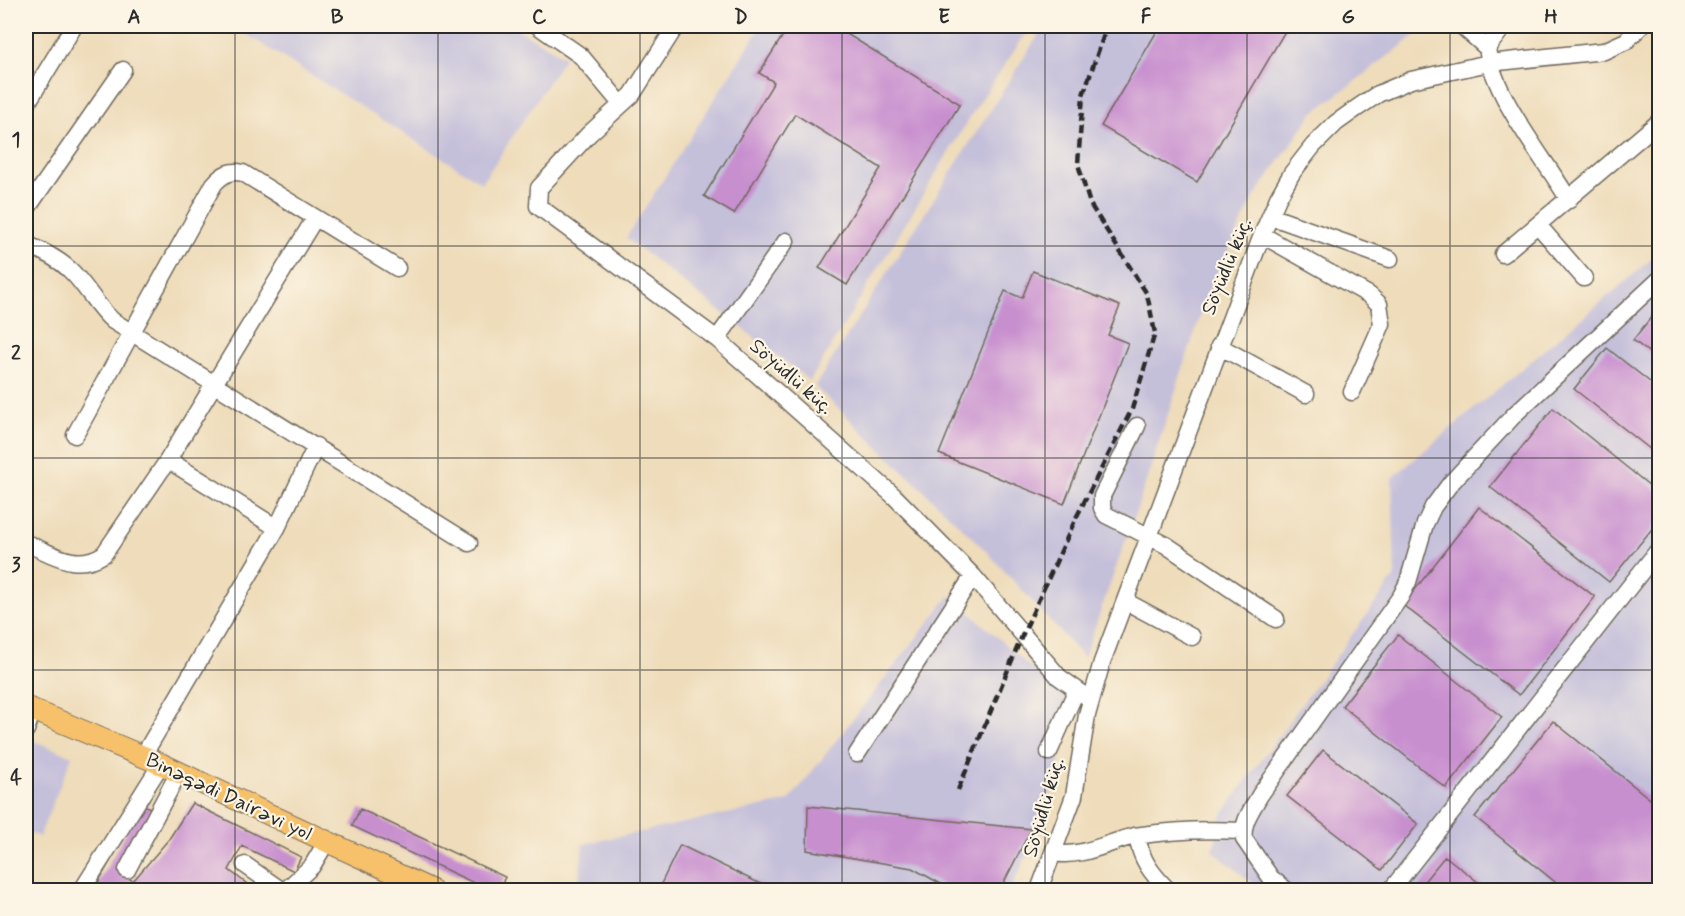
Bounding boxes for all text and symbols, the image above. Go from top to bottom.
text: A [127,4,141,31]
text: B [331,4,344,31]
text: C [532,4,547,31]
text: D [734,4,748,31]
text: E [938,4,950,31]
text: F [1141,4,1152,31]
text: G [1341,4,1355,31]
text: H [1544,4,1558,31]
text: 1 [12,127,20,154]
street label: Söyüdlü küç. [1195,213,1259,319]
street label: Söyüdlü küç. [743,332,839,421]
text: 2 [11,340,21,367]
text: 3 [11,552,21,579]
street label: Binəqədi Dairəvi yol [141,746,316,848]
street label: Söyüdlü küç. [1016,754,1072,861]
text: 4 [10,765,22,792]

